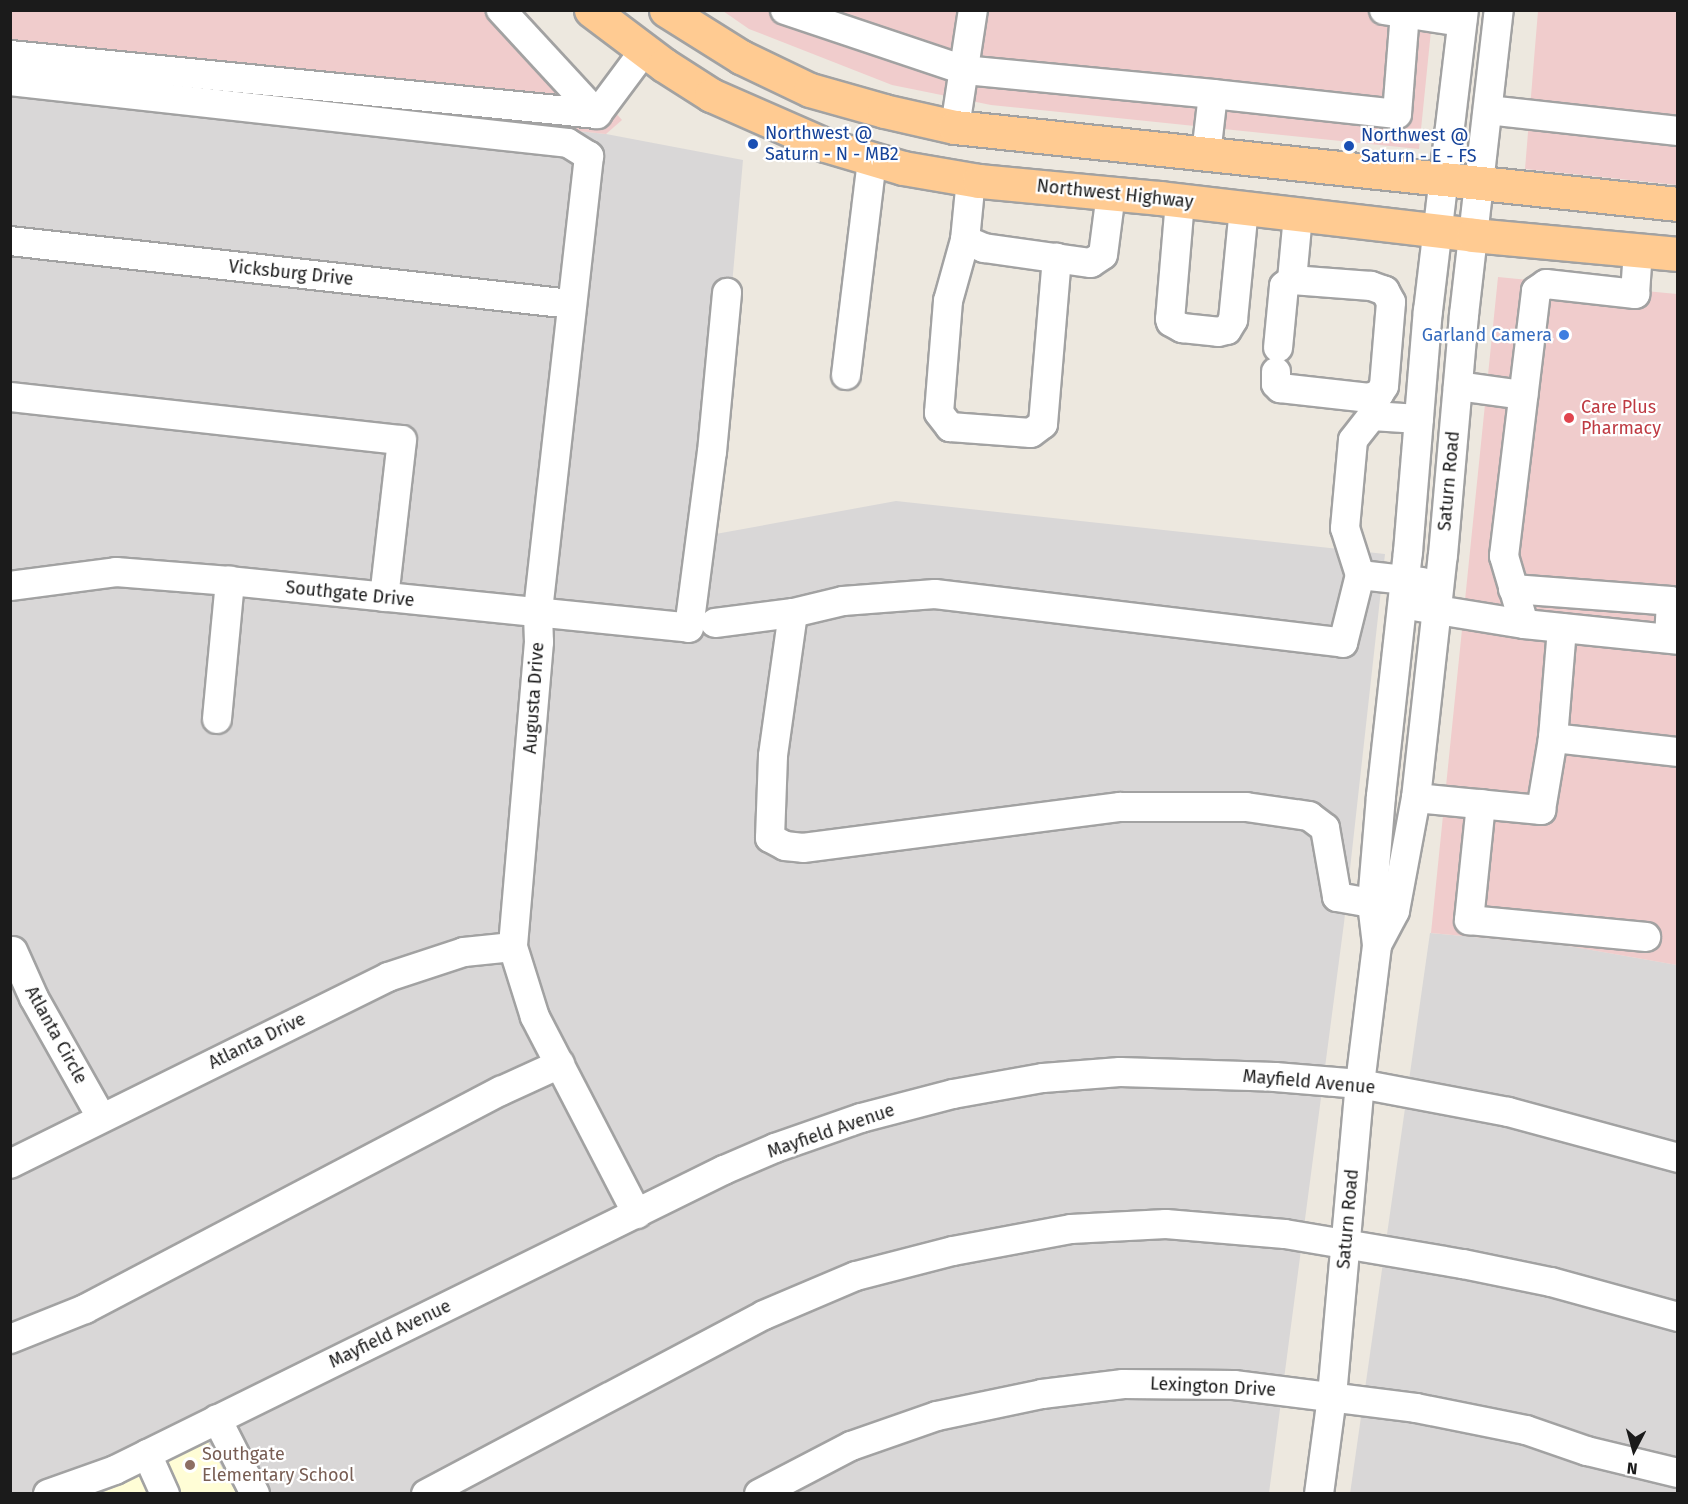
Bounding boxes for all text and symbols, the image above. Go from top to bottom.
place label: Northwest @ Saturn - N - MB2 [765,123,899,166]
place label: Northwest @ Saturn - E - FS [1361,125,1477,168]
marker: Northwest @ Saturn - N - MB2 [746,137,760,151]
marker: Northwest @ Saturn - E - FS [1342,139,1356,153]
street label: Northwest Highway [1036,175,1194,213]
street label: Vicksburg Drive [228,256,354,290]
place label: Garland Camera [1422,324,1552,346]
marker: Garland Camera [1557,328,1571,342]
place label: Care Plus Pharmacy [1581,397,1661,440]
marker: Care Plus Pharmacy [1562,411,1576,425]
street label: Saturn Road [1434,430,1464,532]
street label: Southgate Drive [284,576,416,612]
street label: Augusta Drive [519,641,549,755]
street label: Atlanta Circle [20,982,92,1088]
street label: Atlanta Drive [205,1008,309,1074]
street label: Mayfield Avenue [1242,1065,1376,1099]
street label: Mayfield Avenue [765,1099,897,1163]
street label: Saturn Road [1333,1168,1363,1270]
street label: Mayfield Avenue [325,1295,455,1373]
street label: Lexington Drive [1149,1373,1277,1401]
north arrow [1604,1420,1664,1480]
place label: Southgate Elementary School [202,1444,354,1486]
marker: Southgate Elementary School [183,1458,197,1472]
text: N [1626,1458,1638,1478]

